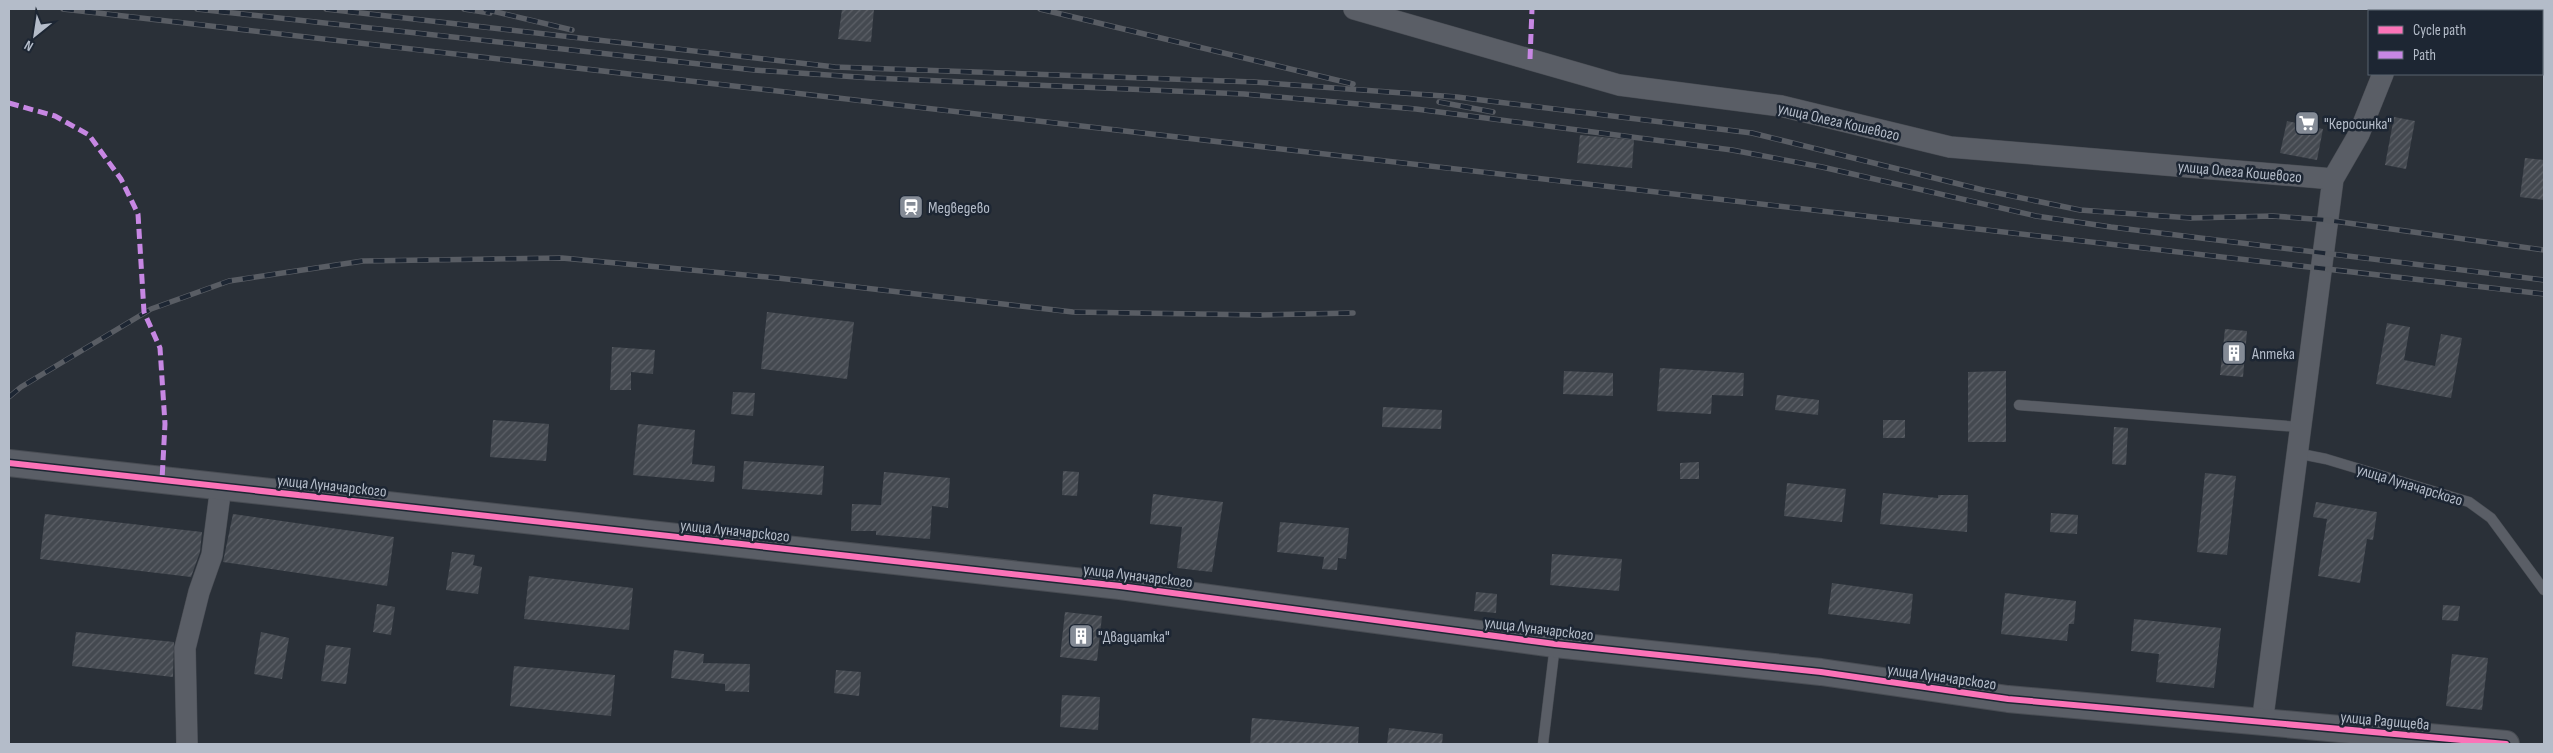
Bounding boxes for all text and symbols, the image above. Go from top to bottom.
north arrow [10,10,60,60]
legend [2368,10,2543,75]
text: Cycle path [2413,21,2466,40]
text: N [21,37,36,55]
text: Path [2413,46,2436,65]
street label: улица Олега Кошевого [1776,99,1901,146]
supermarket icon: "Керосинка" [2294,110,2320,136]
place label: "Керосинка" [2324,115,2392,134]
street label: улица Олега Кошевого [2177,158,2303,187]
station icon: Медведево [898,194,924,220]
place label: Медведево [928,199,990,218]
building icon: Аптека [2221,340,2247,366]
place label: Аптека [2251,345,2295,364]
street label: улица Луначарского [2354,460,2465,511]
street label: улица Луначарского [276,471,387,502]
street label: улица Луначарского [679,516,790,547]
street label: улица Луначарского [1082,560,1194,593]
street label: улица Луначарского [1483,613,1595,646]
building icon: "Двадцатка" [1068,623,1094,649]
place label: "Двадцатка" [1098,628,1170,647]
street label: улица Луначарского [1886,660,1998,695]
street label: улица Радищева [2340,708,2430,735]

